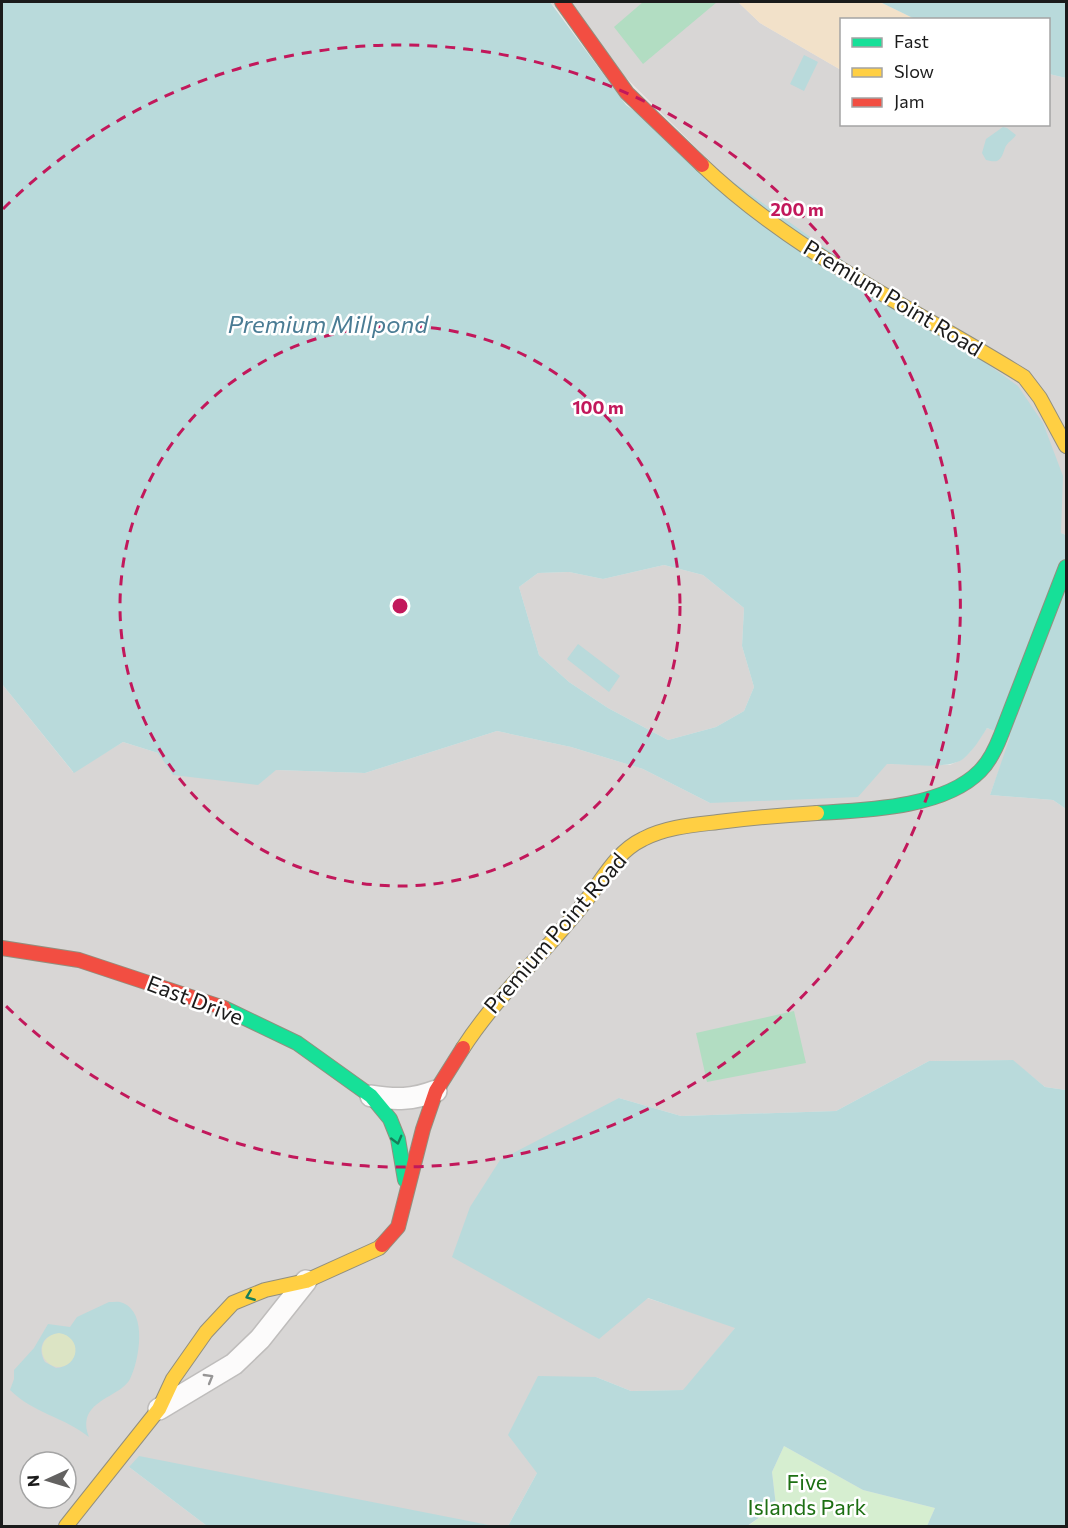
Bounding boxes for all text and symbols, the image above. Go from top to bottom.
legend [840,18,1050,126]
text: Fast [894,30,929,52]
text: Slow [894,60,934,82]
text: Jam [894,90,924,112]
text: 200 m [770,198,824,220]
street label: Premium Point Road [799,234,988,362]
water label: Premium Millpond [228,309,429,338]
text: 100 m [572,396,624,418]
centre of rings [390,596,410,616]
street label: Premium Point Road [478,847,632,1018]
street label: East Drive [143,969,247,1030]
one-way arrow [390,1135,403,1145]
one-way arrow [245,1289,256,1302]
one-way arrow [203,1374,213,1386]
north arrow [18,1450,78,1510]
park label: Five Islands Park [748,1468,866,1520]
text: N [23,1474,42,1488]

